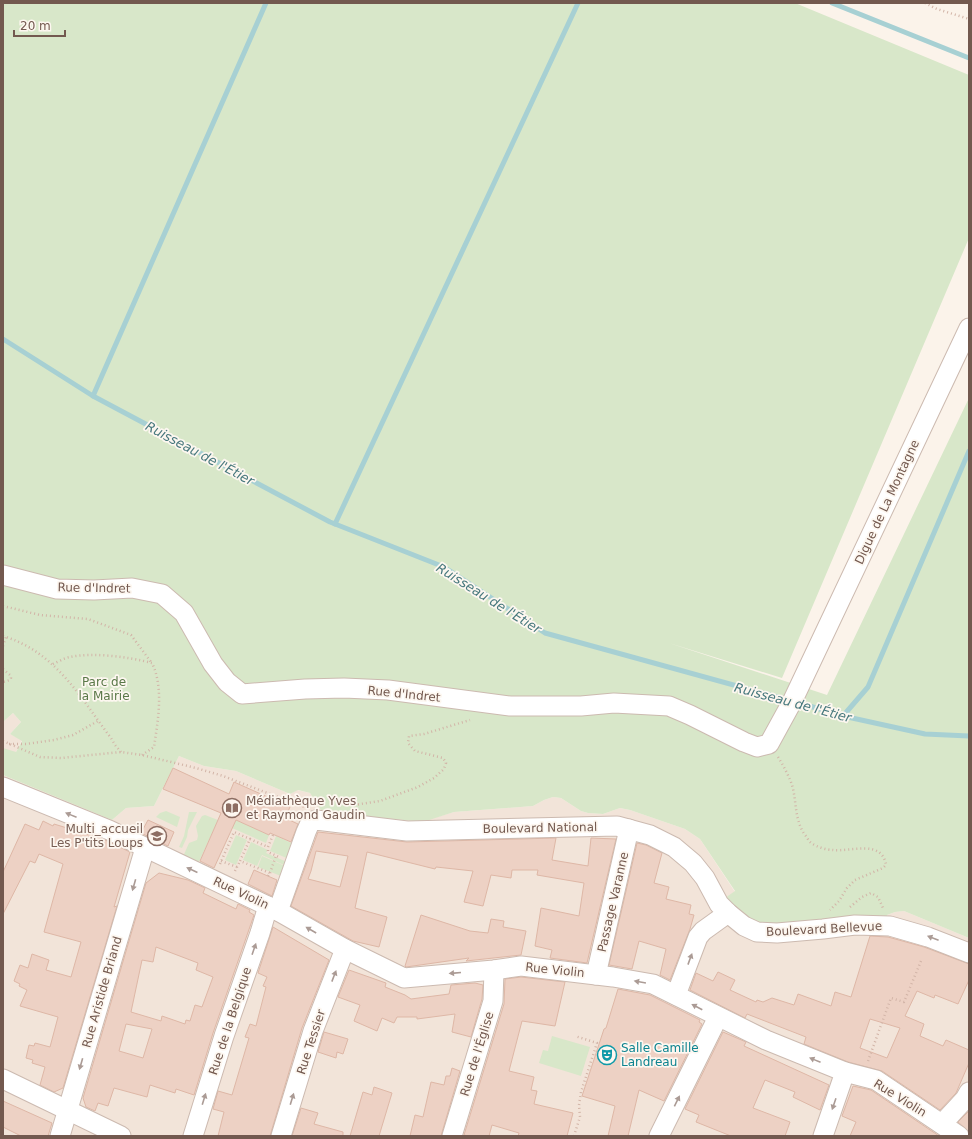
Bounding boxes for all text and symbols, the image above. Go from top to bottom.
scale bar [14,12,65,38]
text: 20 m [20,19,51,33]
water label: Ruisseau de l'Étier [143,419,258,489]
street label: Digue de La Montagne [852,438,922,566]
water label: Ruisseau de l'Étier [434,560,545,638]
street label: Rue d'Indret [57,580,131,596]
park label: Parc de la Mairie [78,675,130,703]
water label: Ruisseau de l'Étier [733,680,855,726]
street label: Rue d'Indret [367,683,441,705]
place label: Médiathèque Yves et Raymond Gaudin [246,794,365,822]
library icon: Médiathèque Yves et Raymond Gaudin [221,797,243,819]
one-way arrow [64,811,76,817]
street label: Boulevard National [483,820,597,836]
place label: Multi_accueil Les P'tits Loups [50,822,143,850]
school or university icon: Multi_accueil Les P'tits Loups [146,825,168,847]
street label: Passage Varanne [595,851,631,953]
one-way arrow [186,867,197,873]
street label: Rue Violin [211,874,271,912]
one-way arrow [131,879,137,891]
street label: Boulevard Bellevue [766,919,882,939]
one-way arrow [305,926,317,933]
street label: Rue Aristide Briand [79,935,125,1049]
one-way arrow [926,935,938,941]
one-way arrow [251,942,257,954]
one-way arrow [687,952,693,964]
street label: Rue Violin [525,960,585,980]
street label: Rue de la Belgique [206,965,254,1077]
one-way arrow [332,969,338,981]
one-way arrow [449,970,461,977]
one-way arrow [634,978,646,984]
one-way arrow [691,1003,703,1010]
street label: Rue Tessier [294,1008,328,1076]
street label: Rue de l'Église [457,1010,496,1098]
place label: Salle Camille Landreau [621,1041,699,1069]
theatre icon: Salle Camille Landreau [596,1044,618,1066]
one-way arrow [809,1057,820,1063]
one-way arrow [78,1058,84,1070]
street label: Rue Violin [871,1076,929,1120]
one-way arrow [201,1092,207,1104]
one-way arrow [290,1092,296,1104]
one-way arrow [673,1095,680,1107]
one-way arrow [831,1098,837,1110]

